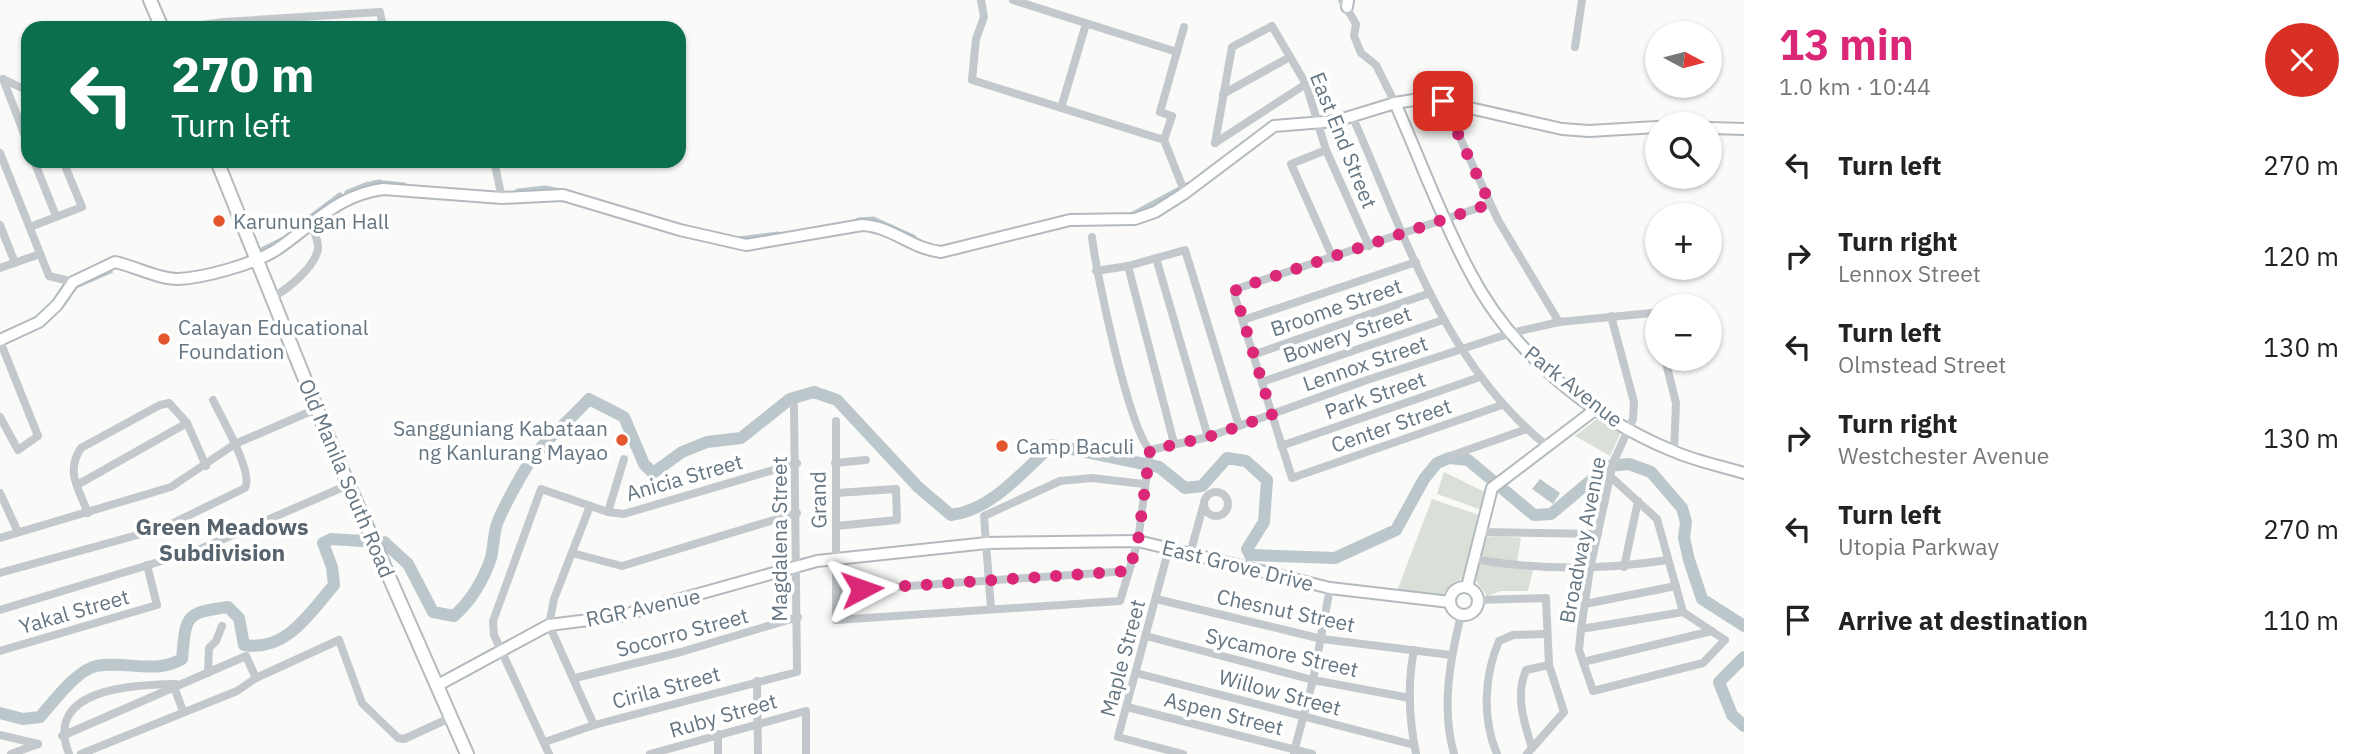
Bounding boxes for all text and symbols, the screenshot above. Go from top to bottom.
text: 13 min [1779,17,1914,72]
north arrow [1645,21,1722,98]
map controls [1645,21,1722,371]
button: close [2265,23,2339,97]
text: 270 m [171,42,315,105]
icon: left [56,49,147,140]
street label: East End Street [1304,68,1384,212]
pin [1413,71,1473,131]
text: 1.0 km · 10:44 [1779,71,1931,101]
icon: arrive [1424,82,1462,120]
text: Turn left [171,104,291,146]
button: search [1645,112,1722,189]
icon: left [1779,146,1817,184]
text: Turn left [1838,148,1941,182]
text: 270 m [2263,148,2339,182]
button: + [1645,203,1722,280]
place label: Karunungan Hall [233,207,389,235]
marker: Karunungan Hall [211,213,227,229]
text: Turn right [1838,224,1957,258]
icon: right [1779,237,1817,275]
text: 120 m [2263,239,2339,273]
text: Lennox Street [1838,258,1981,288]
street label: Broome Street [1267,271,1405,343]
button: − [1645,294,1722,371]
street label: Bowery Street [1279,299,1415,369]
place label: Calayan Educational Foundation [178,313,369,365]
text: Turn left [1838,315,1941,349]
icon: left [1779,328,1817,366]
street label: Lennox Street [1299,329,1431,397]
text: 130 m [2263,330,2339,364]
marker: Calayan Educational Foundation [156,331,172,347]
street label: Park Avenue [1519,339,1629,433]
text: Olmstead Street [1838,349,2006,379]
street label: Park Street [1321,365,1429,425]
street label: Old Manila South Road [292,374,402,582]
street label: Center Street [1327,391,1455,459]
text: Turn right [1838,406,1957,440]
place label: Sangguniang Kabataan ng Kanlurang Mayao [393,414,608,466]
icon: right [1779,419,1817,457]
text: 130 m [2263,421,2339,455]
marker: Sangguniang Kabataan ng Kanlurang Mayao [614,432,630,448]
place label: Camp Baculi [1016,432,1134,460]
marker: Camp Baculi [994,438,1010,454]
text: Westchester Avenue [1838,440,2049,470]
street label: Anicia Street [622,447,746,507]
street label: Broadway Avenue [1552,454,1612,626]
street label: Magdalena Street [765,456,793,622]
street label: Grand [803,471,833,529]
text: Turn left [1838,497,1941,531]
icon: left [1779,510,1817,548]
district label: Green Meadows Subdivision [135,511,309,567]
text: 270 m [2263,512,2339,546]
text: Utopia Parkway [1838,531,1999,561]
street label: East Grove Drive [1159,533,1317,597]
position arrow [825,552,899,626]
street label: RGR Avenue [583,581,703,633]
street label: Yakal Street [16,582,132,640]
street label: Chesnut Street [1214,582,1358,638]
street label: Maple Street [1093,596,1151,720]
street label: Socorro Street [613,601,751,663]
icon: arrive [1779,601,1817,639]
text: Arrive at destination [1838,603,2088,637]
text: 110 m [2263,603,2339,637]
street label: Sycamore Street [1203,621,1361,683]
street label: Cirila Street [609,659,723,715]
street label: Willow Street [1216,662,1344,722]
street label: Aspen Street [1161,685,1287,741]
street label: Ruby Street [666,686,780,744]

